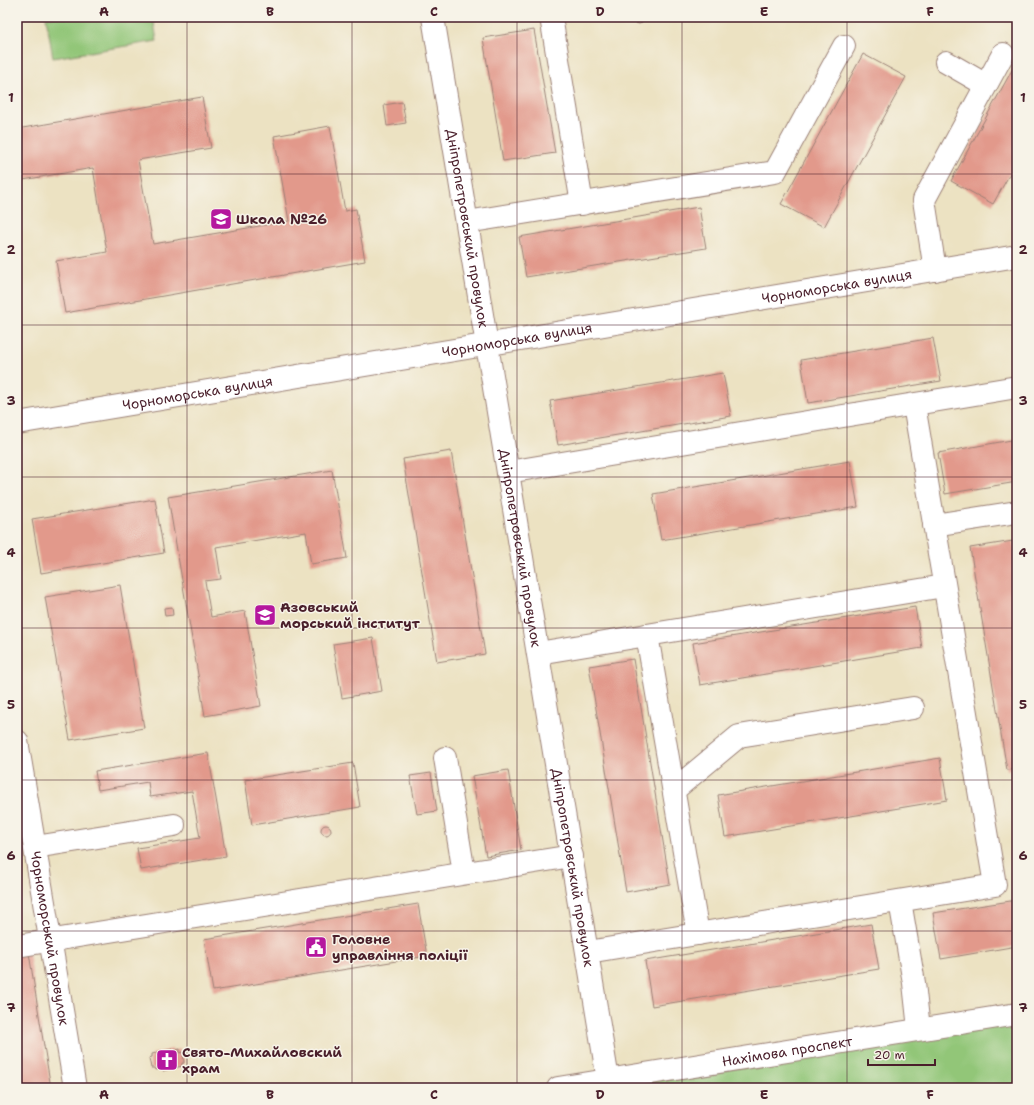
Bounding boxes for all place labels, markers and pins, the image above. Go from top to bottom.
school or university icon: Школа №26 [208,206,234,232]
place label: Школа №26 [236,210,327,228]
place label: Азовський морський інститут [280,598,421,632]
school or university icon: Азовський морський інститут [252,602,278,628]
place label: Головне управління поліції [332,930,468,964]
public building icon: Головне управління поліції [303,934,329,960]
place label: Свято-Михайловский храм [182,1043,342,1077]
church icon: Свято-Михайловский храм [154,1047,180,1073]

